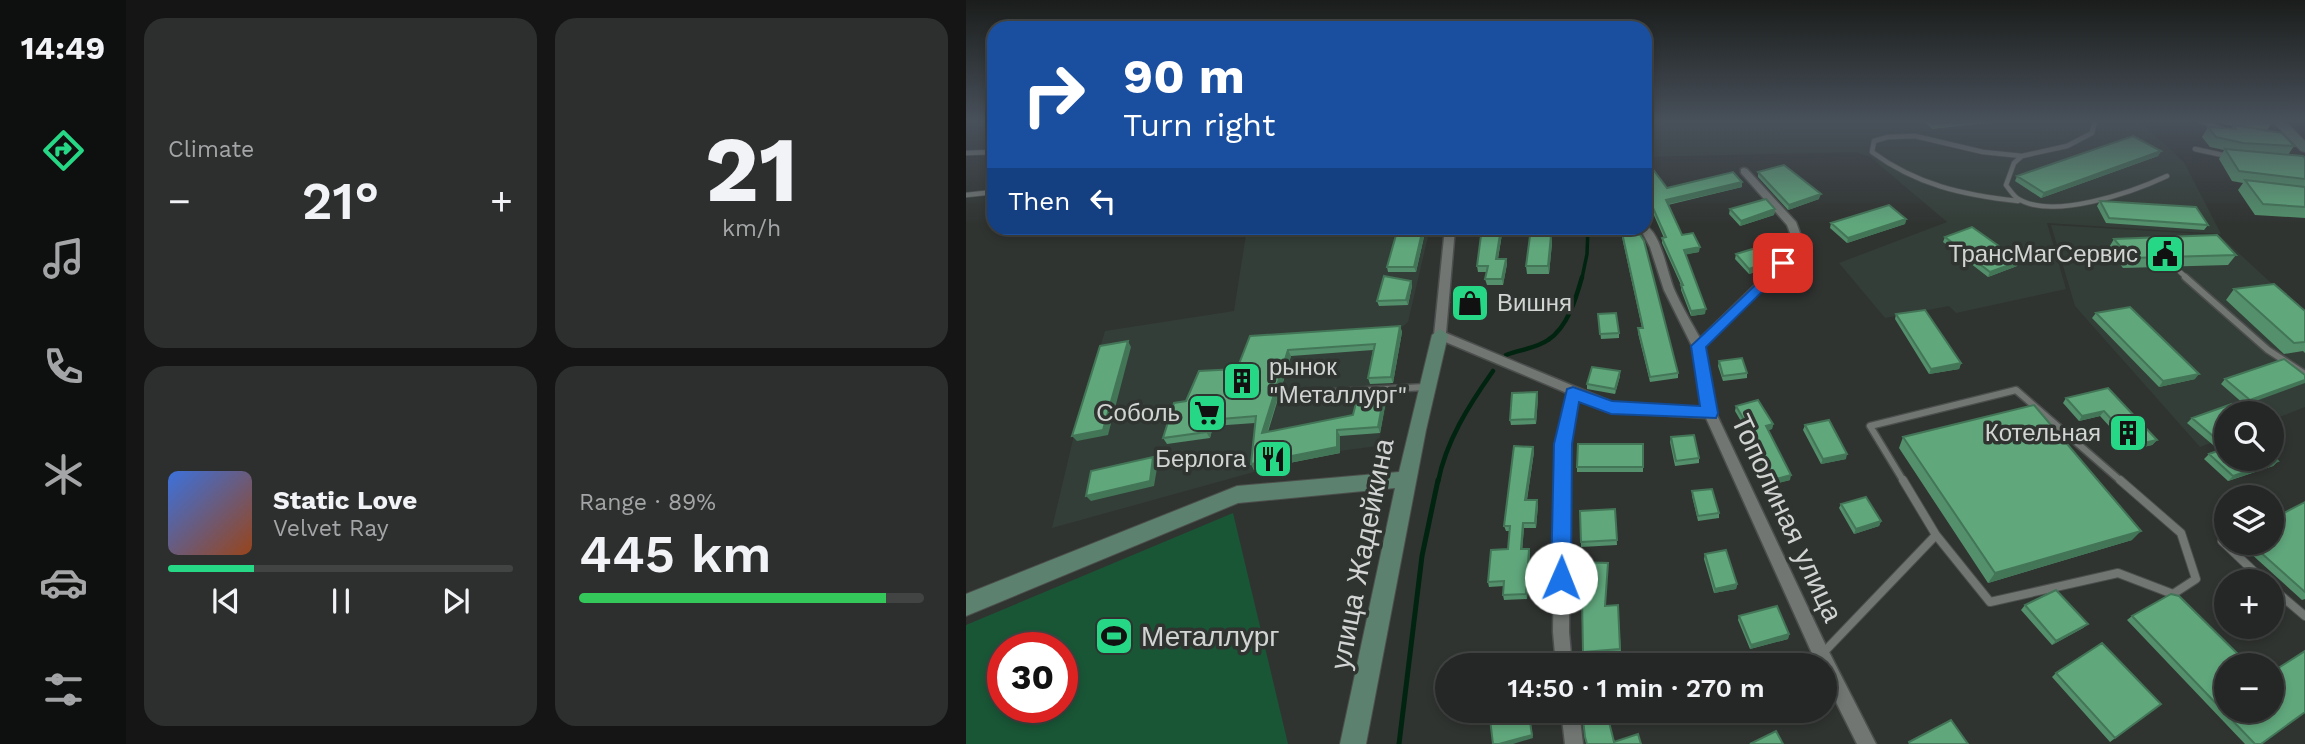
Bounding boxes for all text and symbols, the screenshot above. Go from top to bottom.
text: 14:49 [21,29,105,67]
text: 90 m [1123,47,1245,105]
icon: right [1008,49,1099,140]
text: Turn right [1123,106,1275,144]
text: 21 [705,116,798,223]
icon: directions [39,126,88,175]
text: Climate [168,136,254,163]
text: 21° [302,171,379,232]
text: − [168,179,191,223]
text: + [490,179,513,223]
icon: left [1084,182,1122,220]
text: Then [1008,186,1070,216]
text: km/h [722,215,781,242]
pin [1753,233,1813,293]
public building icon: ТрансМагСервис [2144,233,2186,275]
icon: music [39,234,88,283]
place label: ТрансМагСервис [1948,240,2138,268]
icon: arrive [1764,244,1802,282]
shop icon: Вишня [1449,282,1491,324]
place label: Вишня [1497,289,1572,317]
icon: phone [39,342,88,391]
place label: рынок "Металлург" [1269,353,1407,409]
building icon: рынок "Металлург" [1221,360,1263,402]
supermarket icon: Соболь [1186,392,1228,434]
place label: Соболь [1096,399,1180,427]
map controls [2214,401,2284,723]
button: search [2214,401,2284,471]
street label: Тополиная улица [1724,409,1850,627]
building icon: Котельная [2107,412,2149,454]
place label: Котельная [1985,419,2101,447]
street label: улица Жадейкина [1323,435,1401,672]
restaurant icon: Берлога [1252,438,1294,480]
place label: Берлога [1155,445,1247,473]
icon: climate [39,450,88,499]
text: Static Love [273,485,417,515]
button: layers [2214,485,2284,555]
text: Range · 89% [579,489,716,516]
text: Velvet Ray [273,515,389,542]
text: 445 km [579,524,771,585]
position arrow [1524,541,1598,615]
icon: car [39,558,88,607]
button: + [2214,569,2284,639]
icon: previous [207,582,245,620]
icon: pause [322,582,360,620]
icon: next [437,582,475,620]
sports icon: Металлург [1093,615,1135,657]
place label: Металлург [1141,620,1280,653]
speed limit sign: 30 [987,632,1078,723]
button: − [2214,653,2284,723]
icon: filters [39,665,88,714]
text: 14:50 · 1 min · 270 m [1507,673,1765,703]

